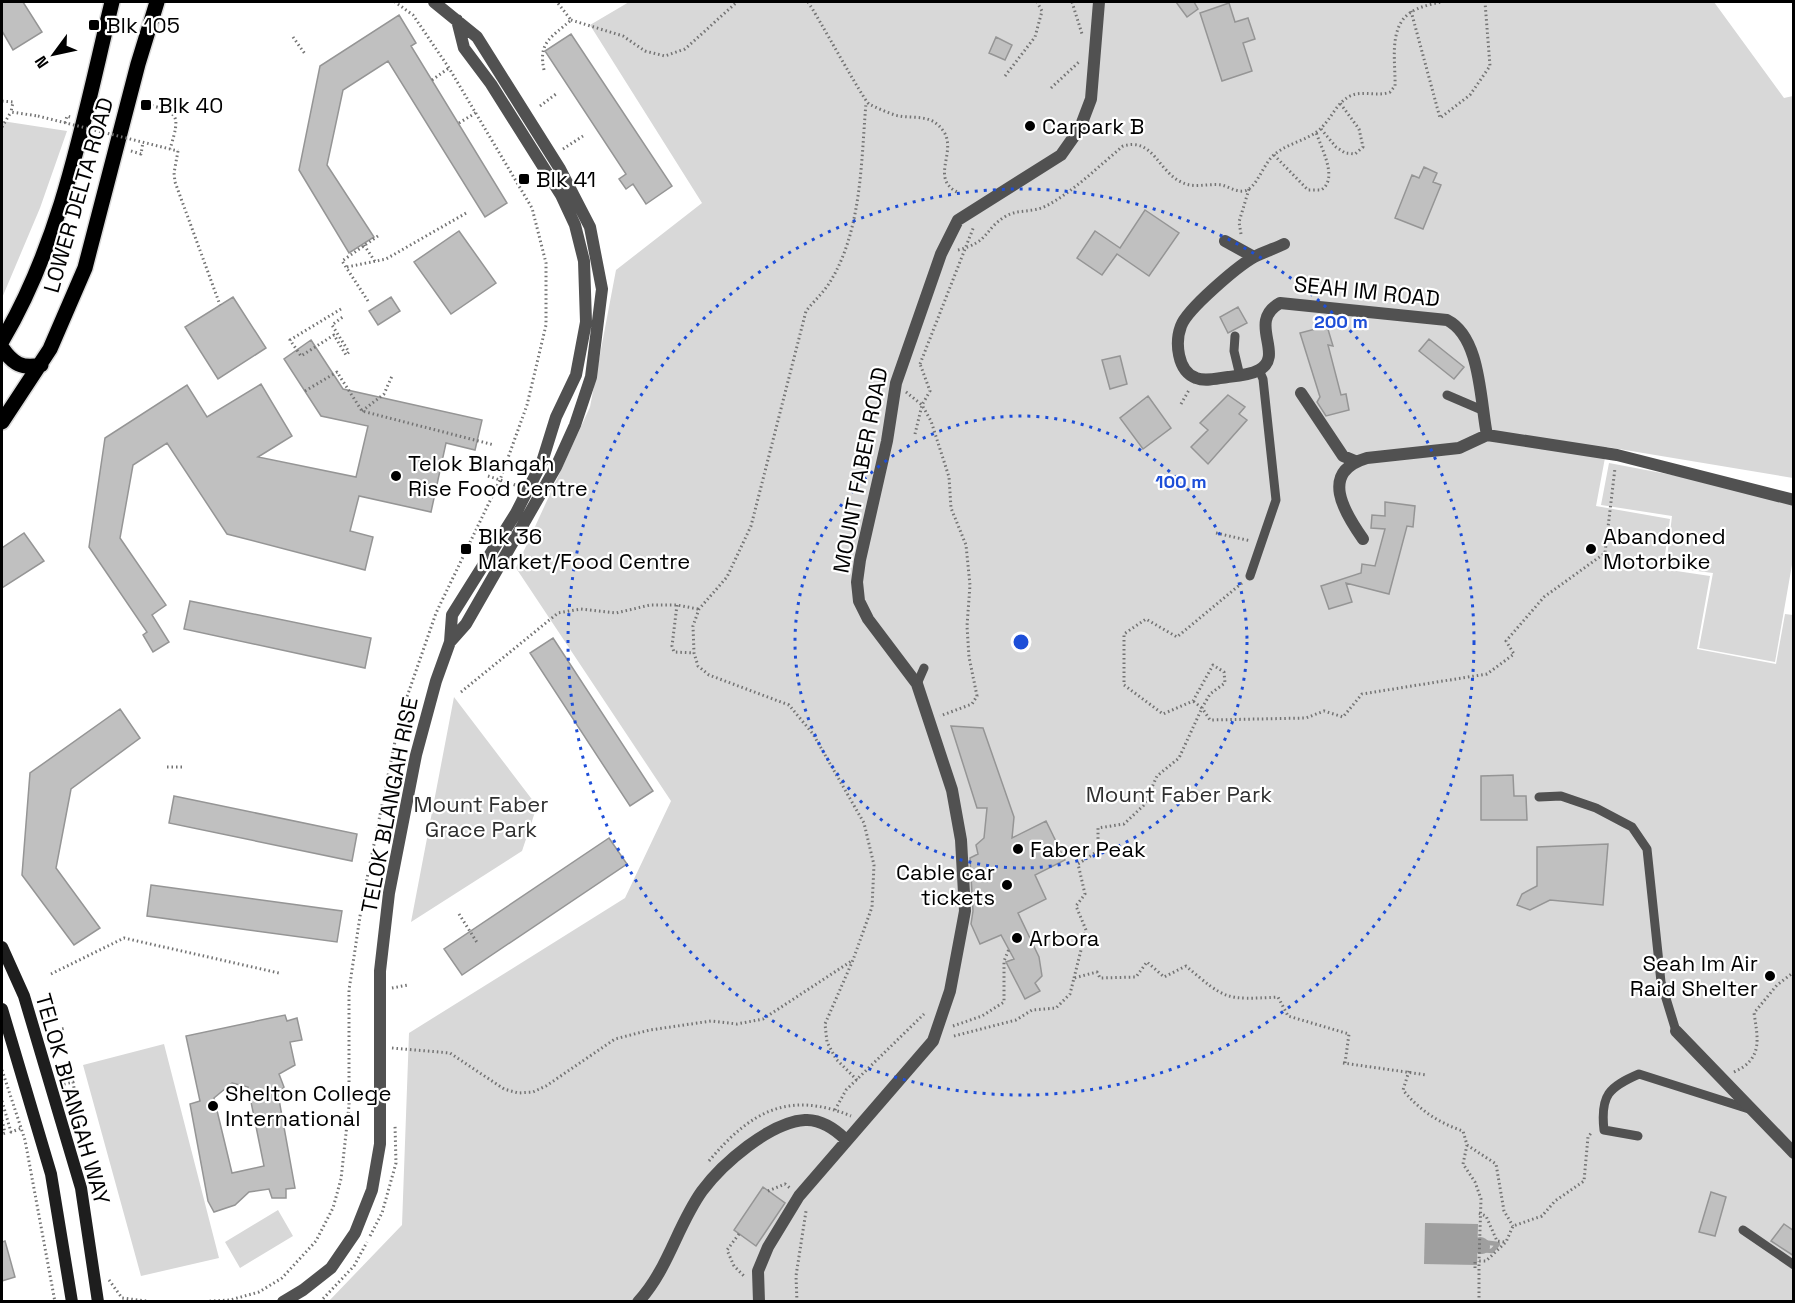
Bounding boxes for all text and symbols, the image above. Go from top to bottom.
place label: Blk 105 [106,11,180,39]
marker: Blk 105 [87,18,101,32]
north arrow [24,24,84,84]
text: N [30,52,54,72]
place label: Blk 40 [158,91,223,119]
street label: LOWER DELTA ROAD [37,94,119,296]
marker: Blk 40 [139,98,153,112]
place label: Carpark B [1042,112,1144,140]
marker: Carpark B [1023,119,1037,133]
place label: Blk 41 [536,165,596,193]
marker: Blk 41 [517,172,531,186]
street label: SEAH IM ROAD [1293,269,1441,313]
text: 200 m [1314,310,1368,333]
street label: MOUNT FABER ROAD [826,365,894,575]
place label: Telok Blangah Rise Food Centre [408,449,588,502]
marker: Telok Blangah Rise Food Centre [389,469,403,483]
text: 100 m [1155,470,1207,493]
place label: Blk 36 Market/Food Centre [478,522,690,575]
place label: Abandoned Motorbike [1603,522,1726,575]
marker: Blk 36 Market/Food Centre [459,542,473,556]
marker: Abandoned Motorbike [1584,542,1598,556]
centre of rings [1011,632,1031,652]
street label: TELOK BLANGAH RISE [354,695,424,915]
park label: Mount Faber Park [1086,780,1272,808]
park label: Mount Faber Grace Park [414,790,548,843]
place label: Faber Peak [1030,835,1146,863]
marker: Faber Peak [1011,842,1025,856]
place label: Cable car tickets [896,858,995,911]
marker: Cable car tickets [1000,878,1014,892]
place label: Arbora [1029,924,1100,952]
marker: Arbora [1010,931,1024,945]
place label: Seah Im Air Raid Shelter [1630,949,1758,1002]
marker: Seah Im Air Raid Shelter [1763,969,1777,983]
street label: TELOK BLANGAH WAY [29,990,117,1208]
place label: Shelton College International [225,1079,392,1132]
marker: Shelton College International [206,1099,220,1113]

